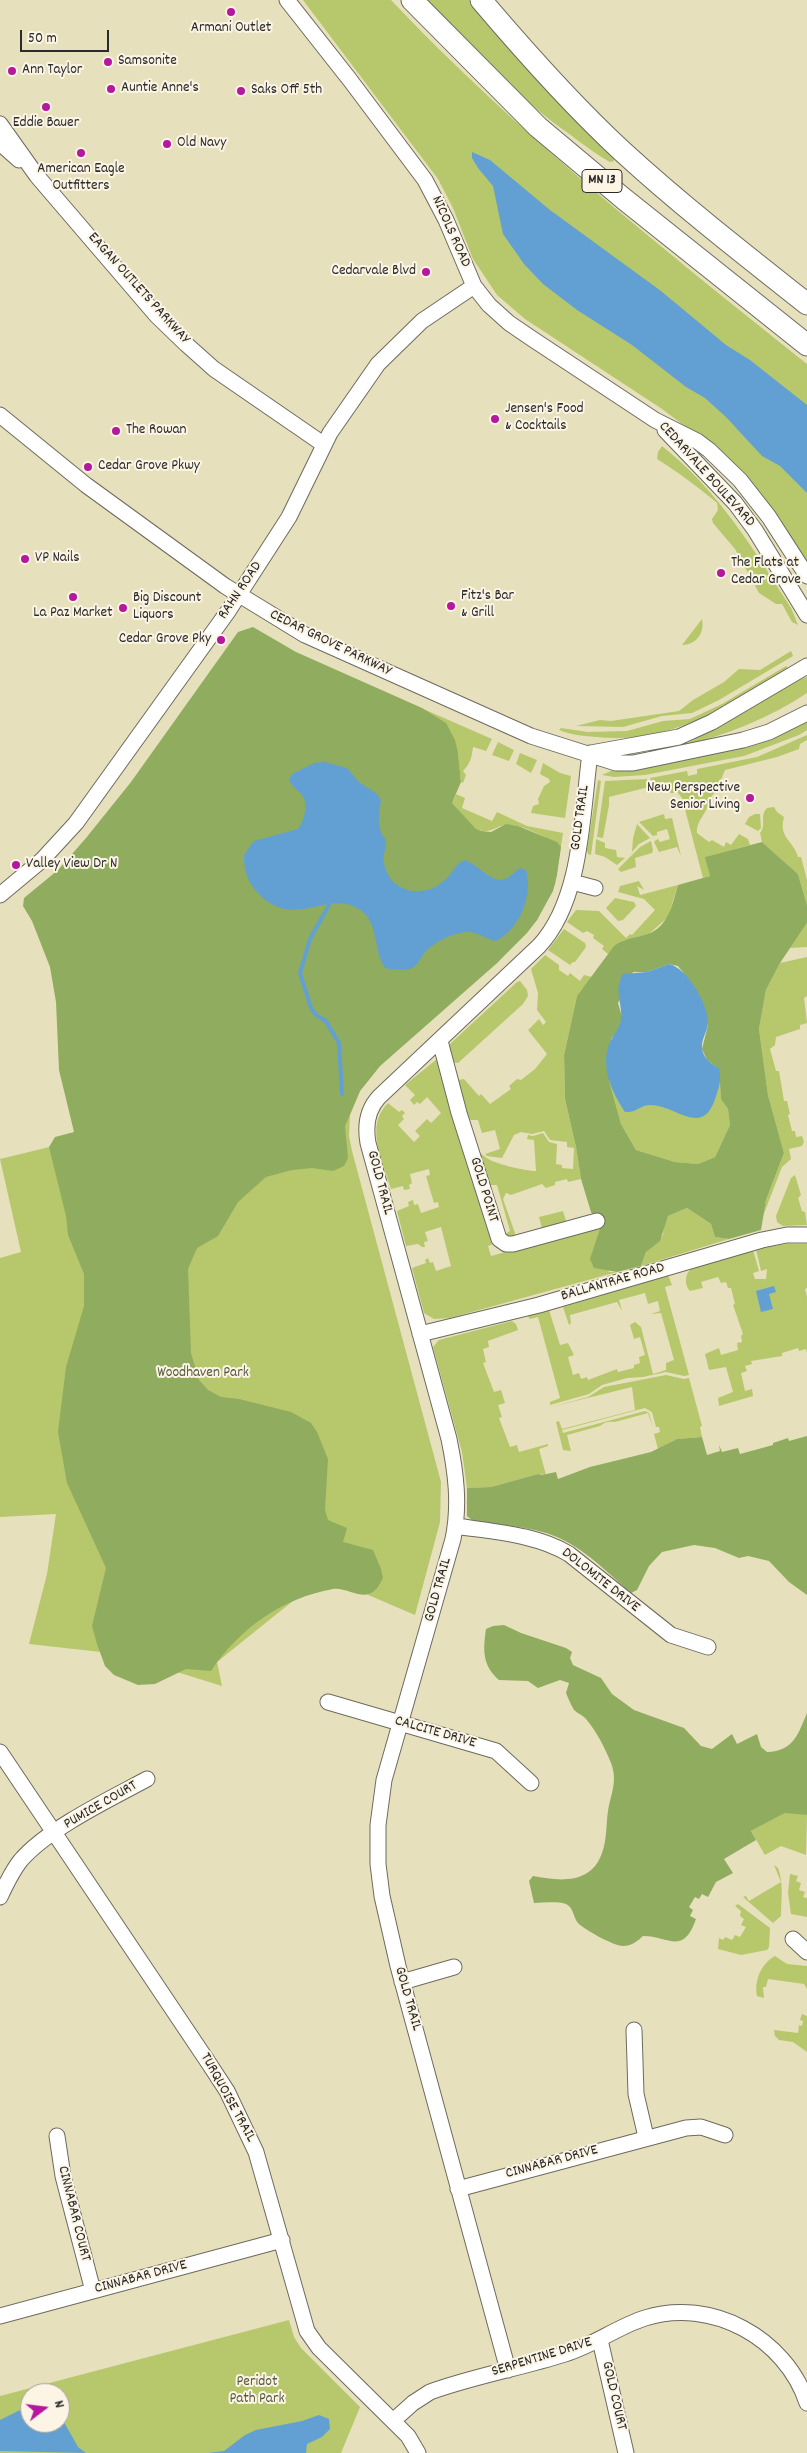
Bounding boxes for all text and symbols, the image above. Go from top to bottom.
marker: Armani Outlet [225,6,237,18]
scale bar [22,20,111,52]
place label: Armani Outlet [191,20,271,38]
text: 50 m [28,28,57,50]
place label: Samsonite [118,53,177,71]
marker: Samsonite [102,56,114,68]
place label: Ann Taylor [22,62,82,80]
marker: Ann Taylor [6,65,18,77]
place label: Auntie Anne's [121,80,199,98]
place label: Saks Off 5th [251,82,322,100]
marker: Auntie Anne's [105,83,117,95]
marker: Saks Off 5th [235,85,247,97]
marker: Eddie Bauer [40,101,52,113]
place label: Eddie Bauer [13,115,79,133]
place label: Old Navy [177,135,226,153]
marker: Old Navy [161,138,173,150]
marker: American Eagle Outfitters [75,147,87,159]
place label: American Eagle Outfitters [37,161,125,196]
road number: MN 13 [582,170,622,192]
street label: NICOLS ROAD [426,194,474,270]
street label: EAGAN OUTLETS PARKWAY [83,229,193,349]
place label: Cedarvale Blvd [331,263,416,281]
marker: Cedarvale Blvd [420,266,432,278]
place label: Jensen's Food & Cocktails [505,401,584,436]
marker: Jensen's Food & Cocktails [489,413,501,425]
street label: CEDARVALE BOULEVARD [654,419,758,531]
place label: The Rowan [126,422,187,440]
marker: The Rowan [110,425,122,437]
place label: Cedar Grove Pkwy [98,458,200,476]
marker: Cedar Grove Pkwy [82,461,94,473]
place label: VP Nails [35,550,80,568]
marker: VP Nails [19,553,31,565]
place label: The Flats at Cedar Grove [731,555,801,590]
street label: RAHN ROAD [215,559,267,623]
marker: The Flats at Cedar Grove [715,567,727,579]
place label: Fitz's Bar & Grill [461,588,514,623]
place label: Big Discount Liquors [133,590,201,625]
marker: La Paz Market [67,591,79,603]
marker: Fitz's Bar & Grill [445,600,457,612]
marker: Big Discount Liquors [117,602,129,614]
place label: La Paz Market [33,605,113,623]
street label: CEDAR GROVE PARKWAY [266,607,394,681]
place label: Cedar Grove Pky [119,631,211,649]
marker: Cedar Grove Pky [215,634,227,646]
place label: New Perspective Senior Living [647,780,740,815]
street label: GOLD TRAIL [568,784,594,852]
marker: New Perspective Senior Living [744,792,756,804]
place label: Valley View Dr N [26,856,117,874]
marker: Valley View Dr N [10,859,22,871]
street label: GOLD TRAIL [362,1149,396,1217]
street label: GOLD POINT [465,1155,501,1225]
street label: BALLANTRAE ROAD [559,1260,667,1306]
park label: Woodhaven Park [157,1365,249,1383]
street label: DOLOMITE DRIVE [557,1545,643,1617]
street label: GOLD TRAIL [421,1556,457,1624]
street label: CALCITE DRIVE [392,1713,478,1753]
street label: PUMICE COURT [61,1778,141,1834]
street label: GOLD TRAIL [389,1965,425,2033]
street label: TURQUOISE TRAIL [195,2050,259,2146]
street label: CINNABAR DRIVE [504,2142,600,2184]
street label: CINNABAR COURT [52,2164,94,2264]
street label: CINNABAR DRIVE [93,2257,189,2299]
street label: SERPENTINE DRIVE [490,2334,594,2382]
street label: GOLD COURT [596,2360,630,2432]
park label: Peridot Path Park [229,2374,285,2409]
north arrow [20,2383,70,2433]
text: N [48,2398,69,2410]

